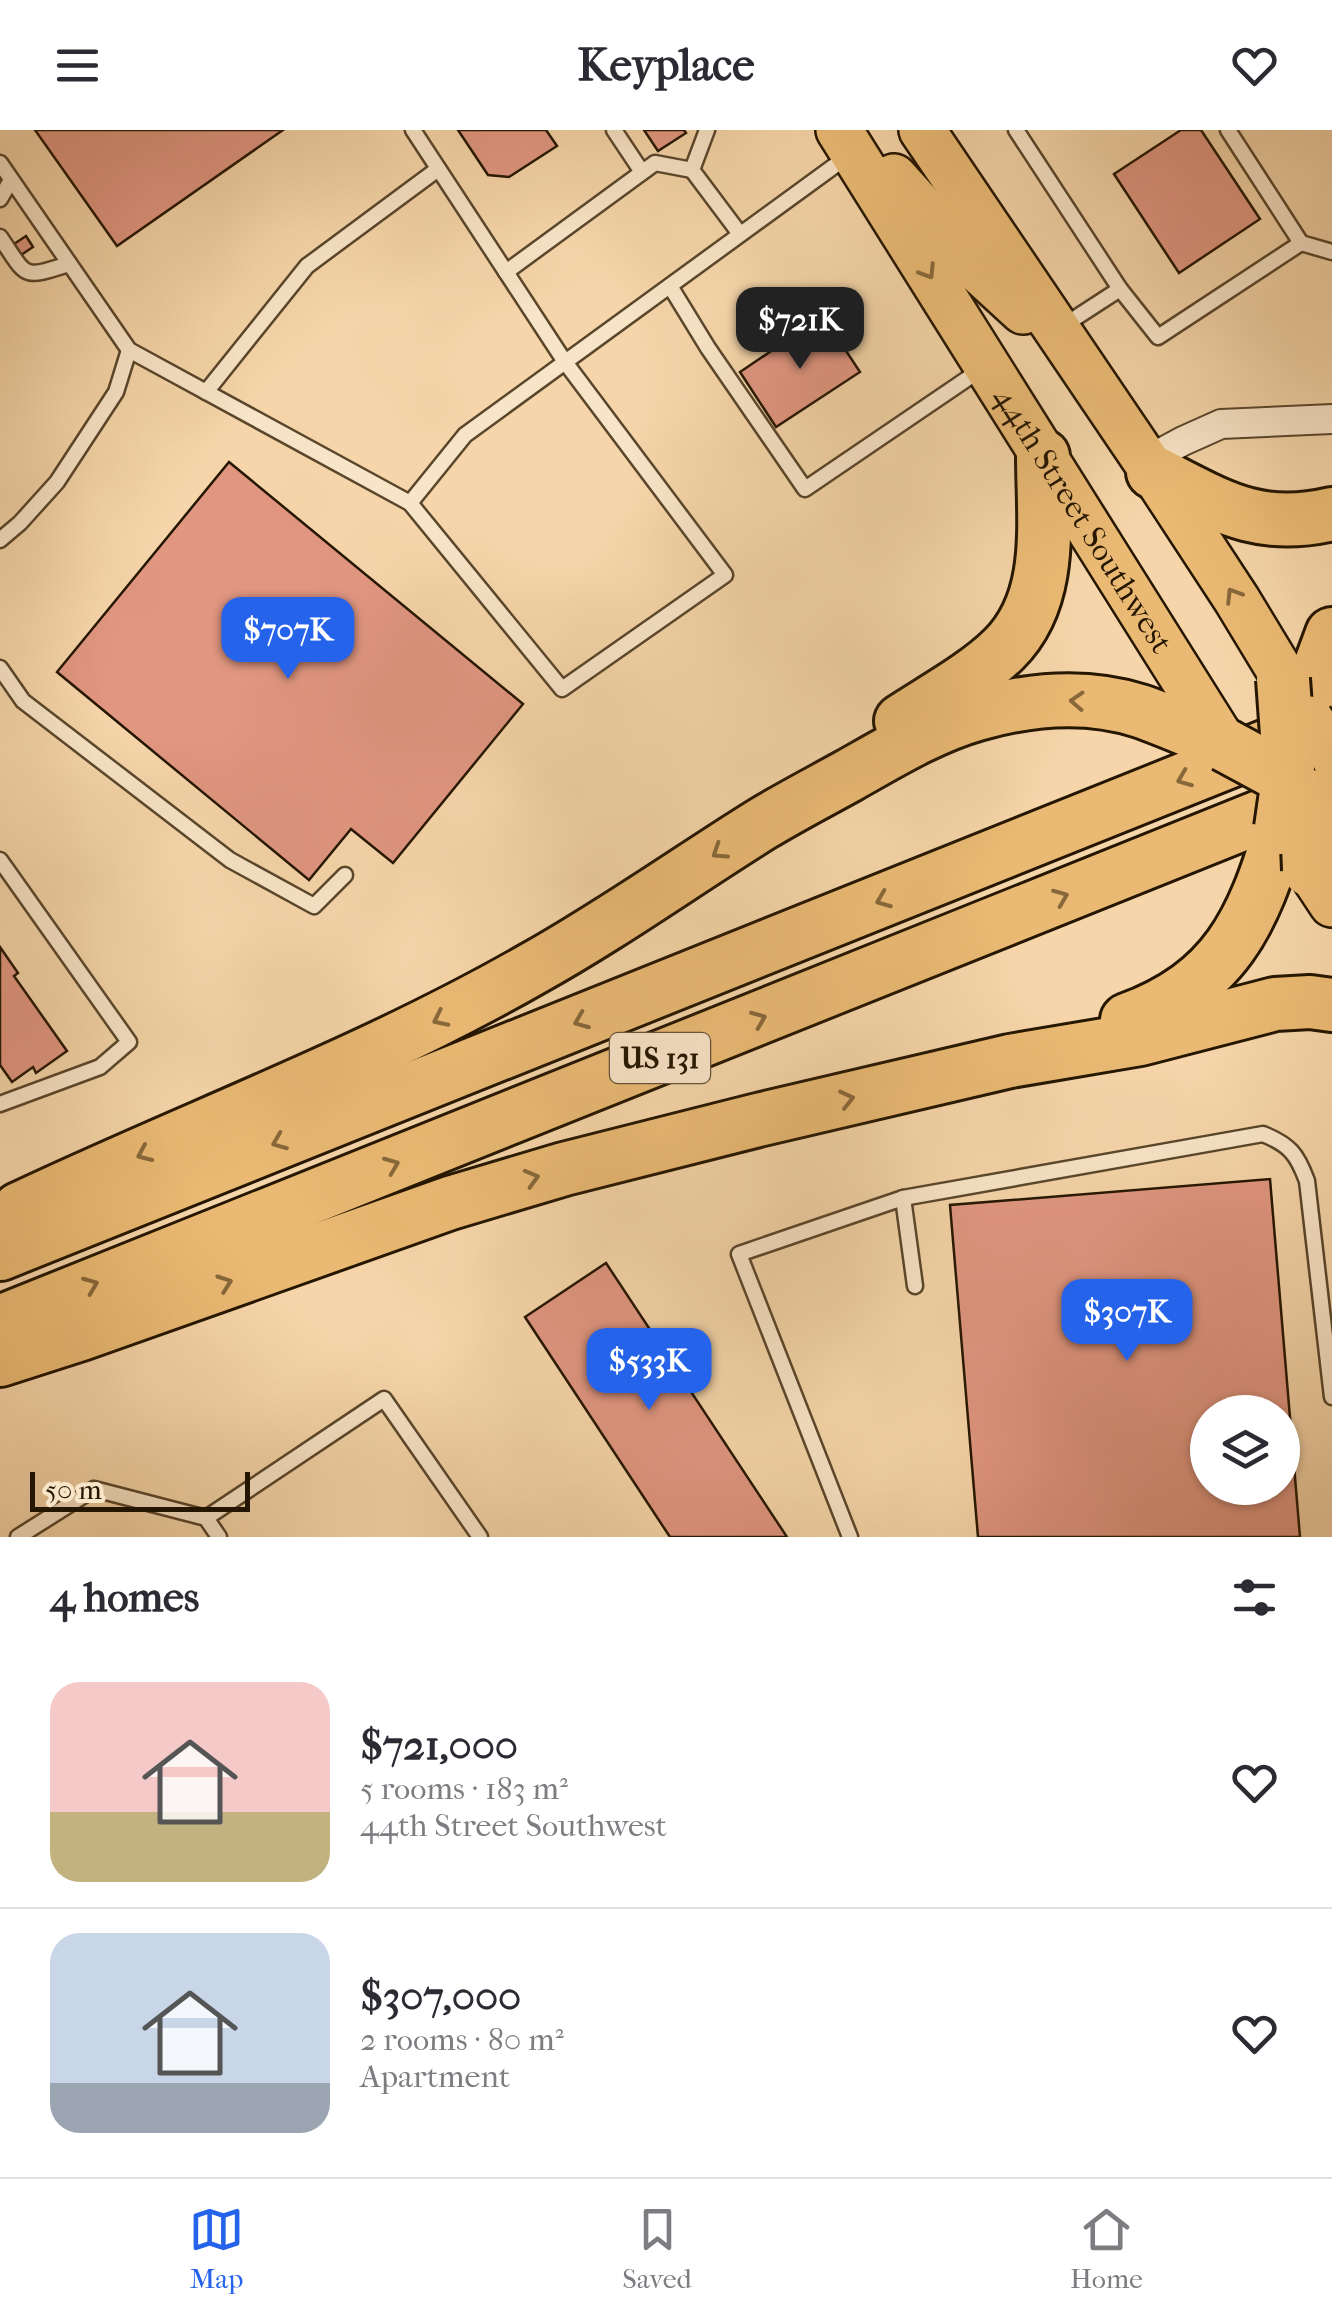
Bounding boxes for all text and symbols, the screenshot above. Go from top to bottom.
icon: menu [50,38,105,93]
icon: heart [1227,38,1282,93]
text: Keyplace [578,39,754,92]
one-way arrow [916,261,935,279]
pin: $721K [730,287,870,372]
text: $721K [758,301,842,338]
street label: 44th Street Southwest [986,380,1181,660]
one-way arrow [1226,588,1245,606]
pin: $707K [218,597,358,682]
text: $707K [243,611,333,648]
one-way arrow [1069,691,1085,712]
one-way arrow [1177,768,1194,788]
one-way arrow [711,840,729,859]
one-way arrow [875,889,893,909]
one-way arrow [1051,889,1069,909]
one-way arrow [432,1006,450,1026]
one-way arrow [573,1010,591,1030]
one-way arrow [750,1010,767,1030]
road number: US 131 [610,1033,710,1083]
one-way arrow [839,1090,856,1111]
one-way arrow [272,1130,289,1150]
one-way arrow [136,1142,154,1162]
one-way arrow [383,1156,400,1176]
one-way arrow [523,1169,540,1190]
one-way arrow [215,1274,232,1295]
one-way arrow [81,1277,98,1297]
pin: $307K [1057,1279,1197,1364]
text: $307K [1083,1293,1171,1330]
pin: $533K [579,1328,719,1413]
text: $533K [609,1342,689,1379]
map controls [1190,1395,1300,1505]
button: layers [1190,1395,1300,1505]
scale bar [30,1467,250,1512]
text: 50 m [45,1473,102,1506]
icon: filters [1227,1570,1282,1625]
text: 4 homes [50,1573,199,1622]
text: $721,000 [360,1721,518,1770]
icon: home [130,1722,250,1842]
icon: heart [1227,1755,1282,1810]
text: 5 rooms · 183 m² [360,1770,568,1807]
text: 44th Street Southwest [360,1807,667,1844]
text: $307,000 [360,1972,521,2021]
icon: home [130,1973,250,2093]
icon: heart [1227,2006,1282,2061]
text: 2 rooms · 80 m² [360,2021,564,2058]
text: Apartment [360,2058,510,2095]
tab: Map [189,2202,244,2295]
tab: Saved [622,2202,692,2295]
tab: Home [1070,2202,1143,2295]

